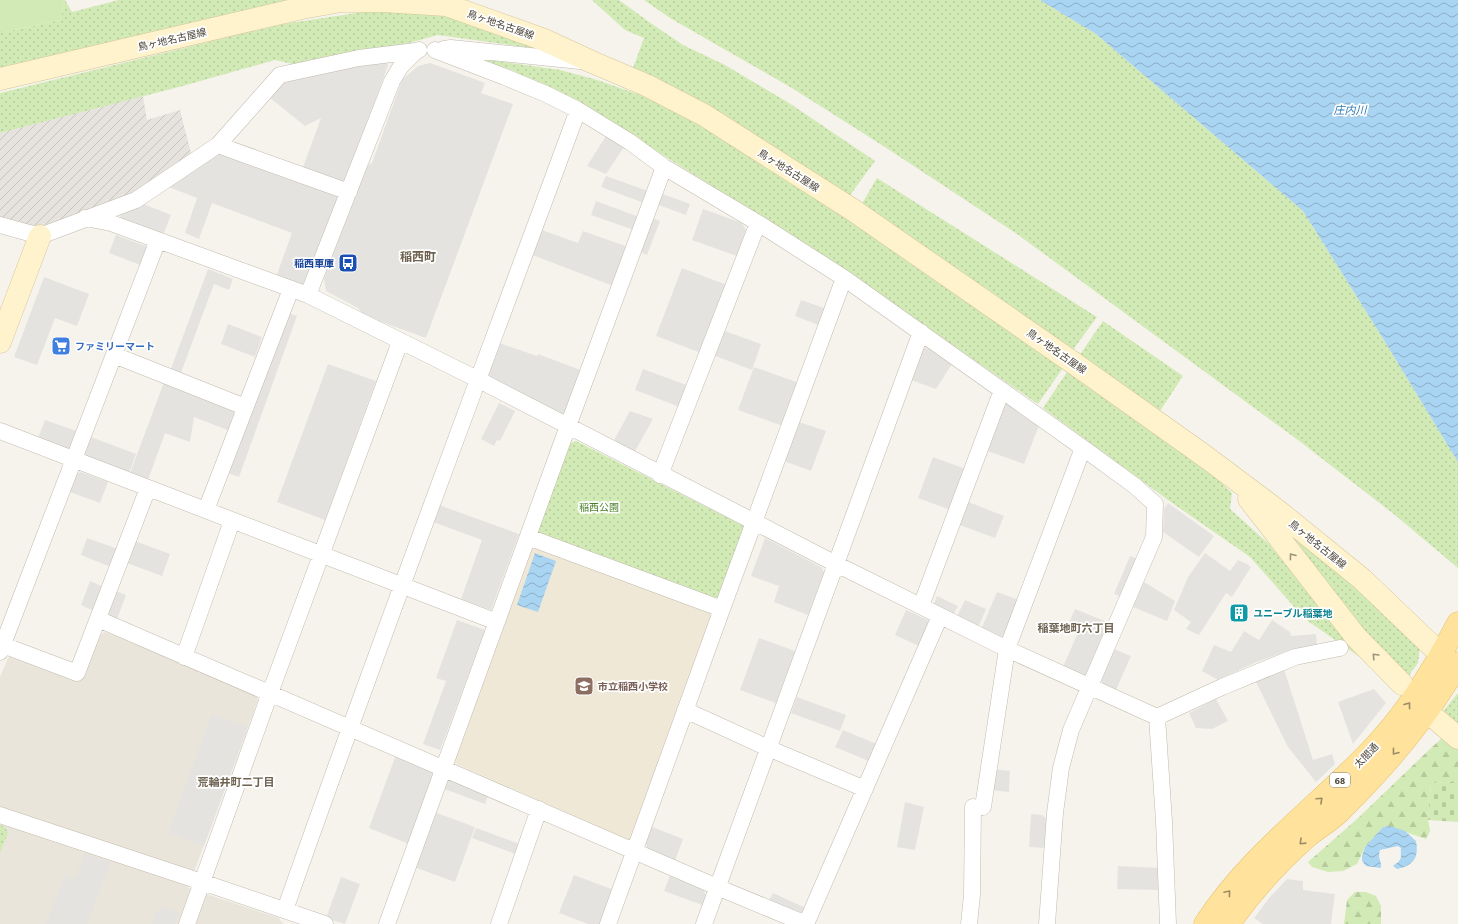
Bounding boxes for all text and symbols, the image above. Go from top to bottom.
street label: 鳥ヶ地名古屋線 [466,6,536,42]
street label: 鳥ヶ地名古屋線 [136,24,208,54]
water label: 庄内川 [1334,102,1367,117]
street label: 鳥ヶ地名古屋線 [756,146,822,194]
district label: 稲西町 [400,248,436,265]
bus stop icon: 稲西車庫 [337,252,359,274]
place label: 稲西車庫 [294,256,334,270]
street label: 鳥ヶ地名古屋線 [1024,325,1090,377]
supermarket icon: ファミリーマート [50,335,72,357]
place label: ファミリーマート [75,339,155,353]
park label: 稲西公園 [579,500,619,514]
street label: 鳥ヶ地名古屋線 [1286,517,1350,571]
one-way arrow [1289,553,1297,560]
building icon: ユニーブル稲葉地 [1228,602,1250,624]
place label: ユニーブル稲葉地 [1253,606,1332,620]
district label: 稲葉地町六丁目 [1038,620,1115,635]
one-way arrow [1372,653,1379,661]
school or university icon: 市立稲西小学校 [573,675,595,697]
place label: 市立稲西小学校 [598,679,668,693]
one-way arrow [1403,703,1410,710]
street label: 太閤通 [1351,739,1381,771]
one-way arrow [1393,747,1400,754]
road number: 68 [1330,773,1350,787]
district label: 荒輪井町二丁目 [198,774,275,789]
one-way arrow [1315,798,1322,805]
one-way arrow [1299,837,1307,845]
one-way arrow [1224,890,1231,897]

